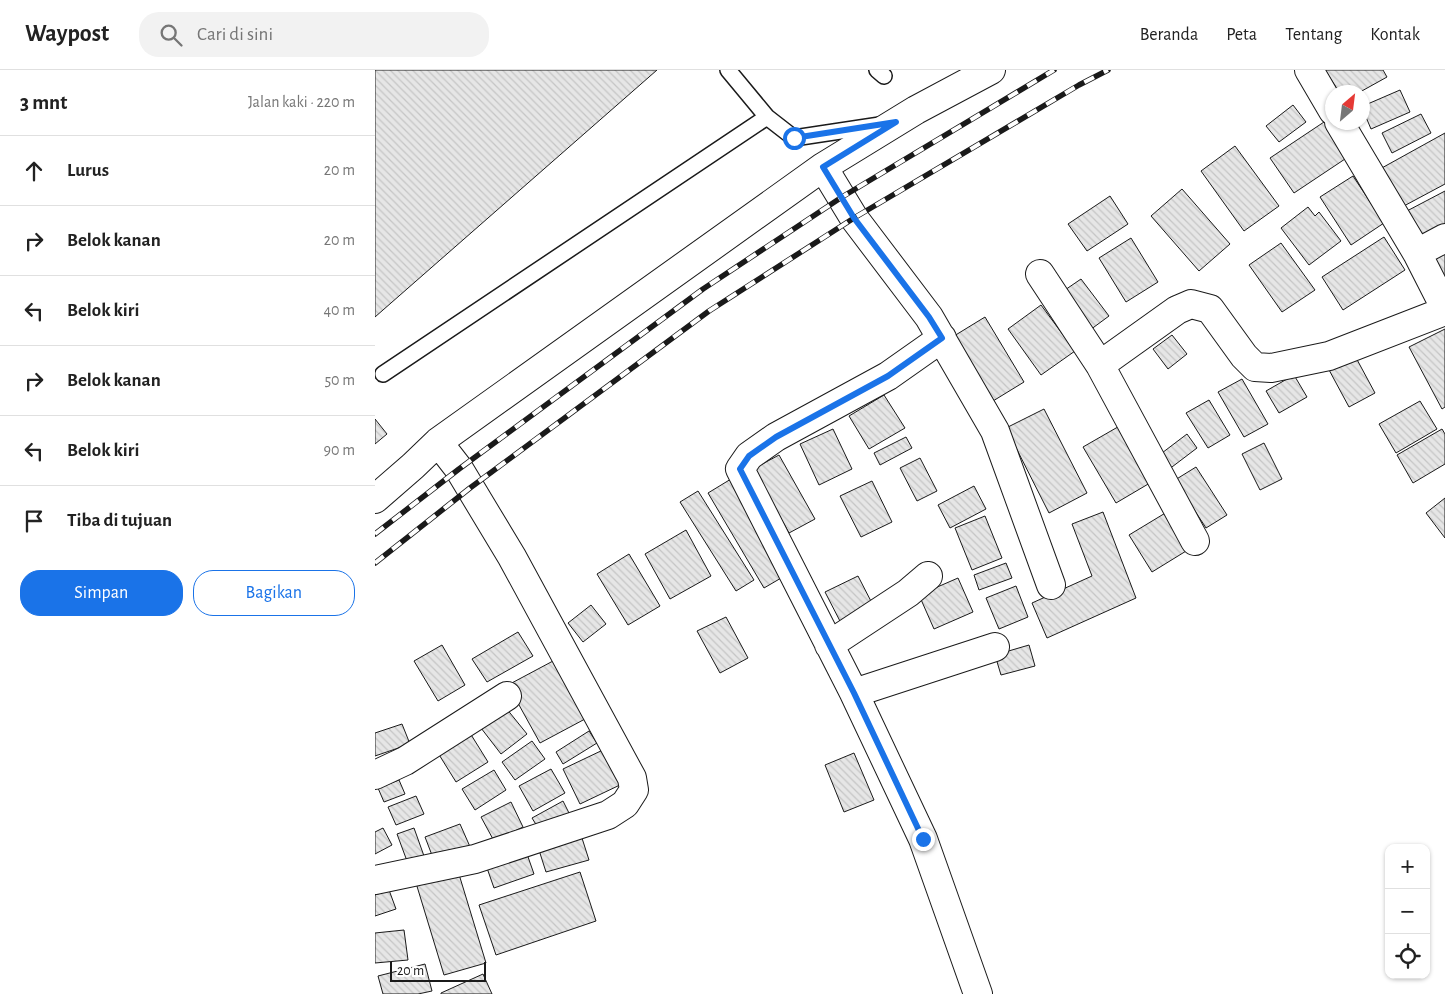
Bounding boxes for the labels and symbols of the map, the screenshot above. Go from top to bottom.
north arrow [1325,85,1370,130]
route start [783,127,806,150]
route end [912,828,935,851]
scale bar [390,959,486,982]

